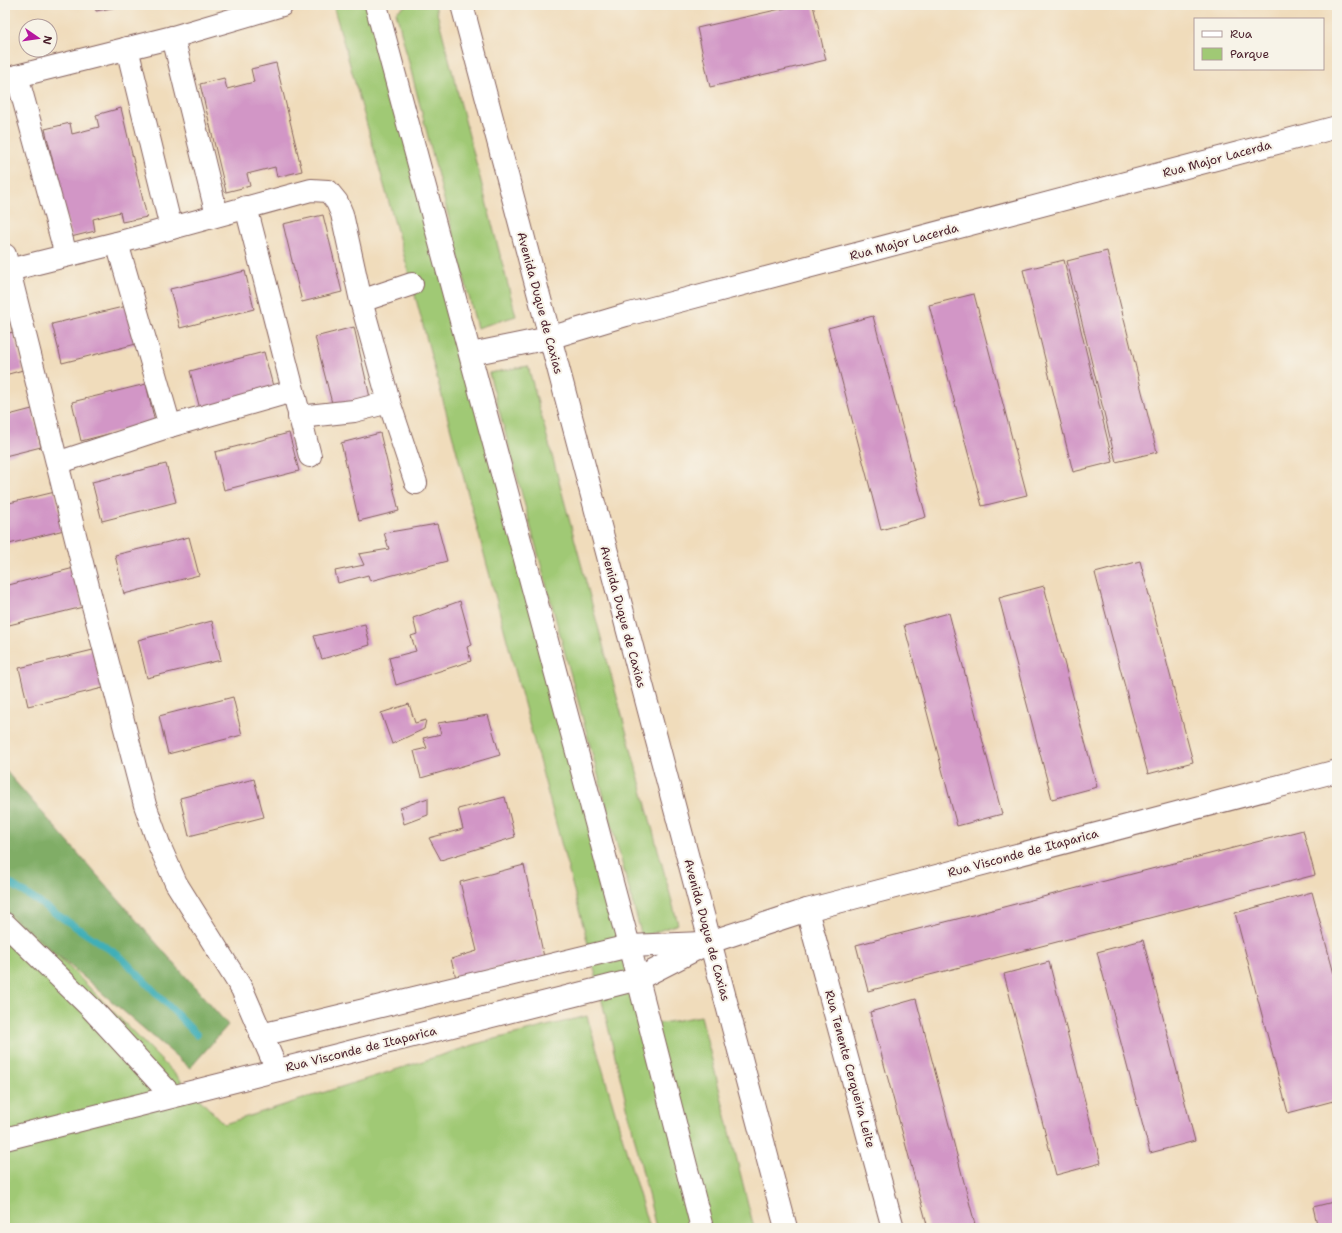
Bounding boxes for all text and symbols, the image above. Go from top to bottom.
north arrow [18,18,58,58]
legend [1194,18,1324,70]
text: Rua [1230,26,1253,42]
text: N [39,34,56,46]
text: Parque [1230,46,1269,62]
street label: Rua Major Lacerda [1161,137,1274,181]
street label: Rua Major Lacerda [848,220,961,264]
street label: Avenida Duque de Caxias [513,230,567,376]
street label: Avenida Duque de Caxias [596,544,650,690]
street label: Rua Visconde de Itaparica [946,825,1101,881]
street label: Avenida Duque de Caxias [680,857,734,1003]
street label: Rua Tenente Cerqueira Leite [821,988,879,1150]
street label: Rua Visconde de Itaparica [284,1022,439,1076]

